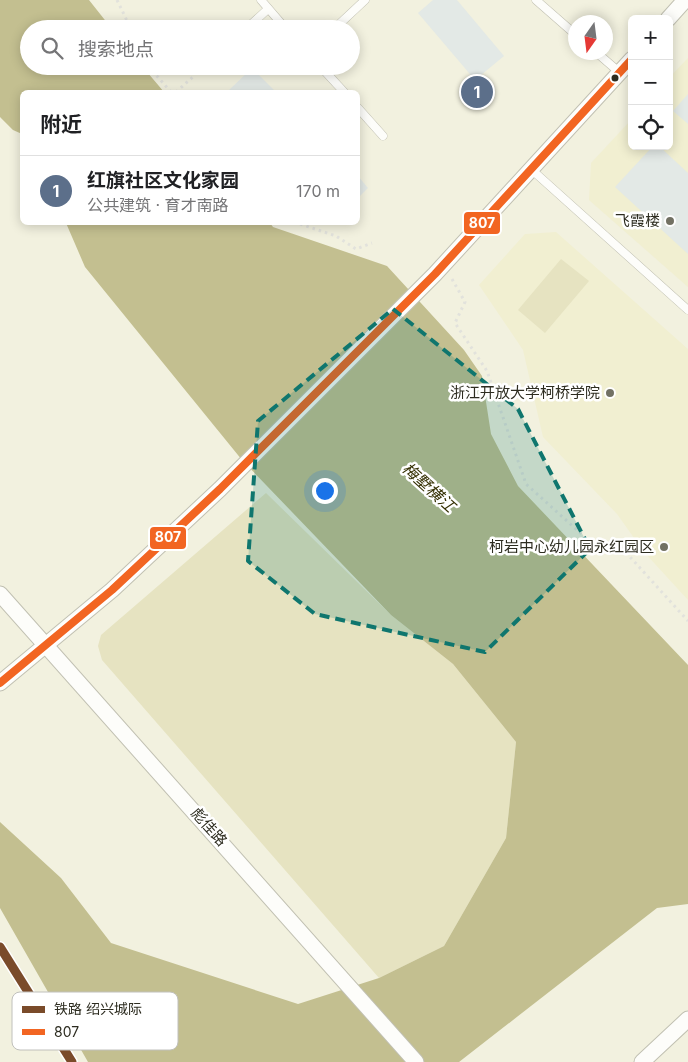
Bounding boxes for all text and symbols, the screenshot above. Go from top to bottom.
north arrow [568,15,613,60]
map controls [628,15,673,150]
button: + [628,15,673,60]
search box [20,20,360,75]
icon: search [38,34,66,62]
text: 搜索地点 [78,38,154,61]
button: − [628,60,673,105]
pin: 1 [461,73,493,111]
unlabelled marker [610,73,620,83]
button: locate [628,105,673,150]
text: 附近 [40,112,82,137]
text: 红旗社区文化家园 [87,169,239,192]
text: 1 [53,181,59,201]
text: 170 m [296,181,340,201]
text: 公共建筑 · 育才南路 [87,195,229,215]
line badge: 807 [463,211,501,235]
place label: 飞霞楼 [615,211,660,230]
text: 807 [469,214,495,231]
marker: 飞霞楼 [664,215,676,227]
place label: 浙江开放大学柯桥学院 [450,383,600,402]
marker: 浙江开放大学柯桥学院 [604,387,616,399]
water label: 梅墅横江 [399,458,461,517]
your location [312,478,338,504]
line badge: 807 [149,526,187,550]
text: 807 [155,528,181,545]
place label: 柯岩中心幼儿园永红园区 [489,537,654,556]
marker: 柯岩中心幼儿园永红园区 [658,541,670,553]
street label: 彪佳路 [187,804,231,850]
legend [12,992,178,1050]
text: 铁路 绍兴城际 [54,1000,142,1017]
text: 807 [54,1023,79,1040]

